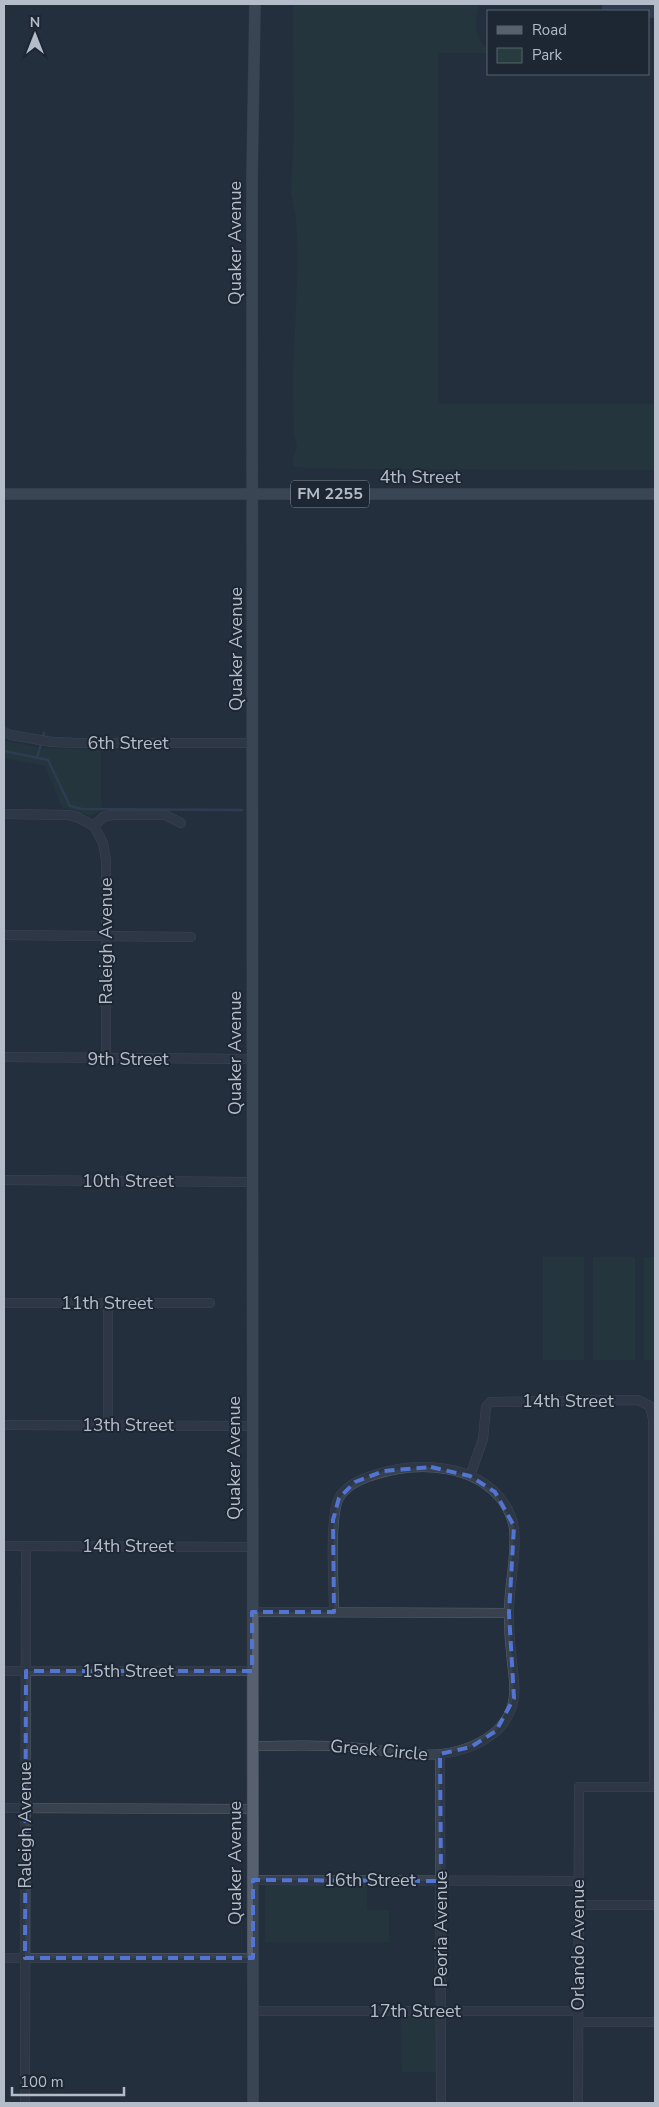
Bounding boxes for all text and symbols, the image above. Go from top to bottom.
north arrow [10,10,60,60]
legend [487,10,649,75]
text: N [30,13,40,32]
text: Road [532,20,567,40]
text: Park [532,45,562,65]
street label: Quaker Avenue [223,181,247,305]
street label: 4th Street [379,465,461,489]
road number: FM 2255 [291,480,369,508]
street label: Quaker Avenue [224,587,248,711]
street label: 6th Street [87,731,169,755]
street label: Raleigh Avenue [94,877,118,1005]
street label: Quaker Avenue [223,991,247,1115]
street label: 9th Street [87,1047,169,1071]
street label: 10th Street [82,1169,175,1193]
street label: 11th Street [61,1291,154,1315]
street label: 14th Street [522,1389,615,1413]
street label: Quaker Avenue [222,1396,246,1520]
street label: 13th Street [82,1413,175,1437]
street label: 14th Street [82,1534,175,1558]
street label: 15th Street [82,1659,175,1683]
street label: Greek Circle [329,1734,429,1766]
street label: Raleigh Avenue [13,1761,37,1889]
street label: Quaker Avenue [223,1801,247,1925]
street label: 16th Street [324,1868,417,1892]
street label: Peoria Avenue [429,1871,453,1987]
street label: Orlando Avenue [566,1879,590,2011]
street label: 17th Street [369,1999,462,2023]
scale bar [12,2064,125,2096]
text: 100 m [20,2072,64,2092]

